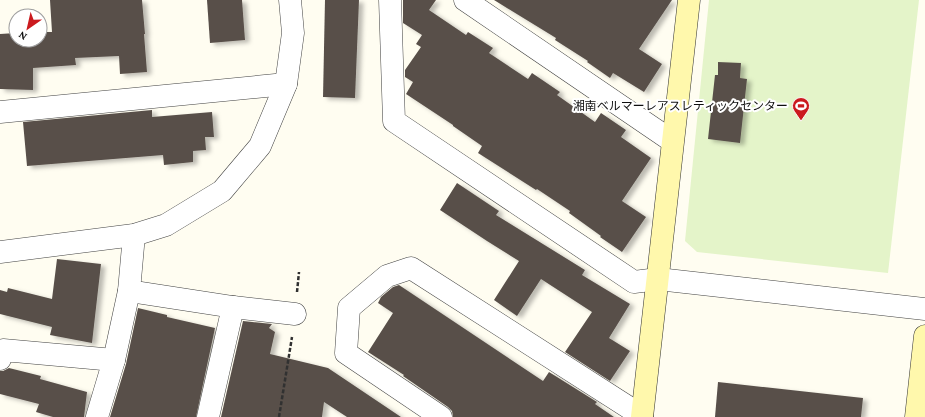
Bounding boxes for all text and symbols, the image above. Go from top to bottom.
north arrow [8,8,48,48]
text: N [16,29,29,43]
sports icon: 湘南ベルマーレアスレティックセンター [791,96,811,121]
place label: 湘南ベルマーレアスレティックセンター [573,99,788,113]

